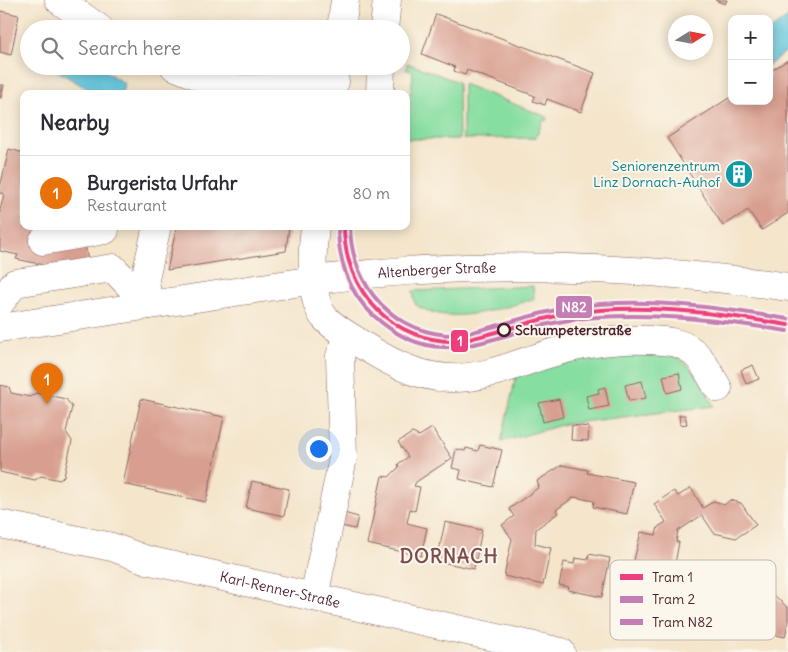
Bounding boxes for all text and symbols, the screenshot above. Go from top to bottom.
north arrow [668,15,713,60]
map controls [728,15,773,105]
button: + [728,15,773,60]
search box [20,20,410,75]
icon: search [38,34,66,62]
text: Search here [78,36,181,60]
button: − [728,60,773,105]
text: Nearby [40,109,110,136]
place label: Seniorenzentrum Linz Dornach-Auhof [593,157,720,191]
building icon: Seniorenzentrum Linz Dornach-Auhof [724,159,754,189]
text: Burgerista Urfahr [87,171,237,195]
text: 1 [53,183,59,203]
text: 80 m [352,183,390,203]
text: Restaurant [87,195,167,215]
street label: Altenberger Straße [377,259,496,282]
line badge: N82 [555,295,593,319]
text: N82 [561,298,587,316]
place label: Schumpeterstraße [515,321,632,339]
marker: Schumpeterstraße [497,323,511,337]
line badge: 1 [450,329,469,353]
text: 1 [457,332,463,350]
pin: 1 [31,363,63,404]
your location [306,436,332,462]
district label: DORNACH [400,544,498,568]
legend [610,560,776,640]
street label: Karl-Renner-Straße [218,567,342,612]
text: Tram 1 [652,568,693,586]
text: Tram 2 [652,590,696,608]
text: Tram N82 [652,613,713,631]

